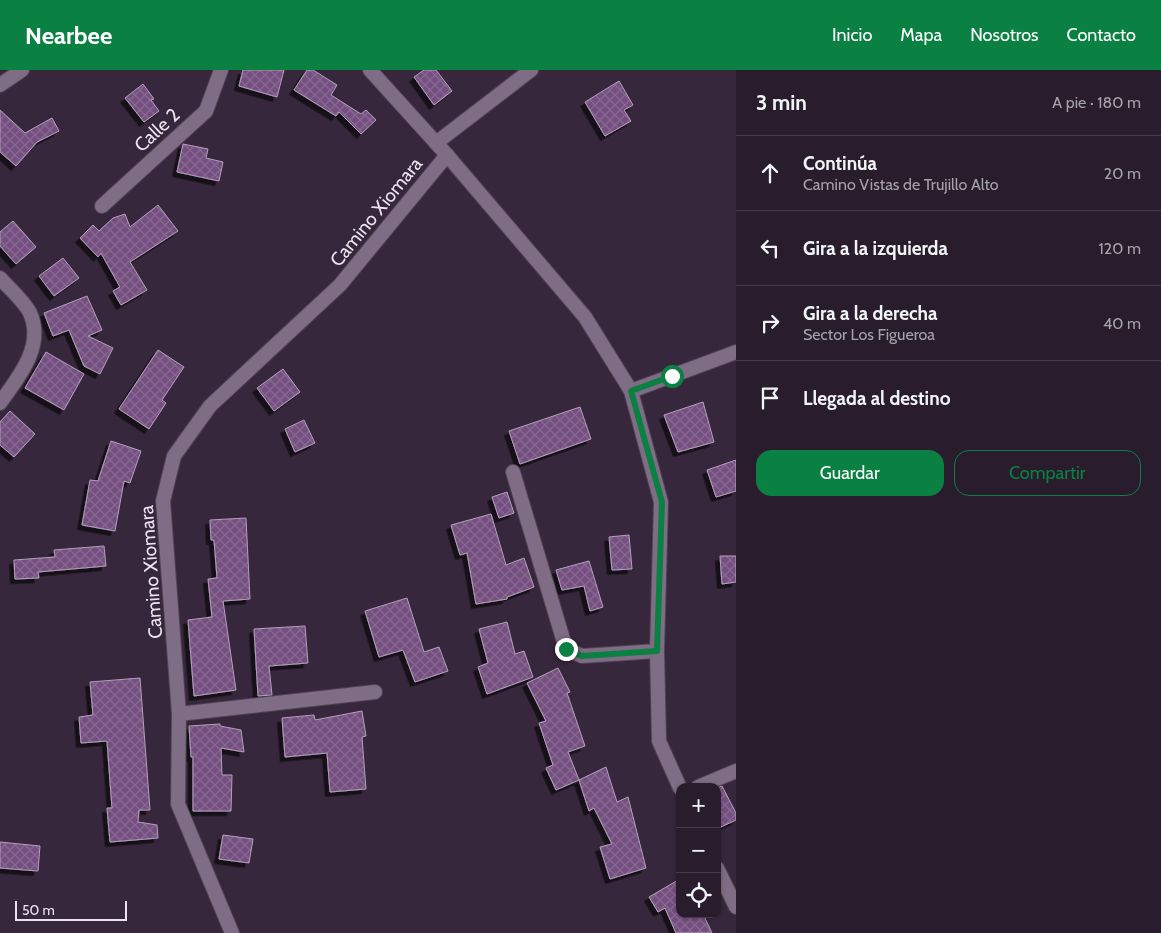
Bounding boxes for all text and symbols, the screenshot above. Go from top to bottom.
text: Nearbee [25,21,112,50]
text: Inicio [832,24,872,46]
text: Mapa [900,24,942,46]
text: Nosotros [970,24,1039,46]
text: Contacto [1067,24,1136,46]
text: 3 min [756,90,807,115]
text: A pie · 180 m [1052,93,1141,112]
street label: Calle 2 [130,103,184,157]
text: Continúa [803,152,877,175]
street label: Camino Xiomara [325,153,427,271]
icon: ahead [756,159,784,187]
text: 20 m [1104,164,1141,183]
text: Camino Vistas de Trujillo Alto [803,175,999,194]
icon: left [756,234,784,262]
text: Gira a la izquierda [803,237,948,260]
text: 120 m [1099,239,1141,258]
text: Gira a la derecha [803,302,938,325]
icon: right [756,309,784,337]
text: 40 m [1103,314,1141,333]
text: Sector Los Figueroa [803,325,935,344]
route start [661,365,684,388]
icon: arrive [756,384,784,412]
text: Llegada al destino [803,387,950,410]
button: Guardar [756,450,944,496]
button: Compartir [954,450,1141,496]
street label: Camino Xiomara [135,504,167,640]
route end [555,638,578,661]
map controls [676,783,721,918]
button: + [676,783,721,828]
button: − [676,828,721,873]
button: locate [676,873,721,918]
scale bar [15,898,128,921]
text: 50 m [22,901,55,919]

